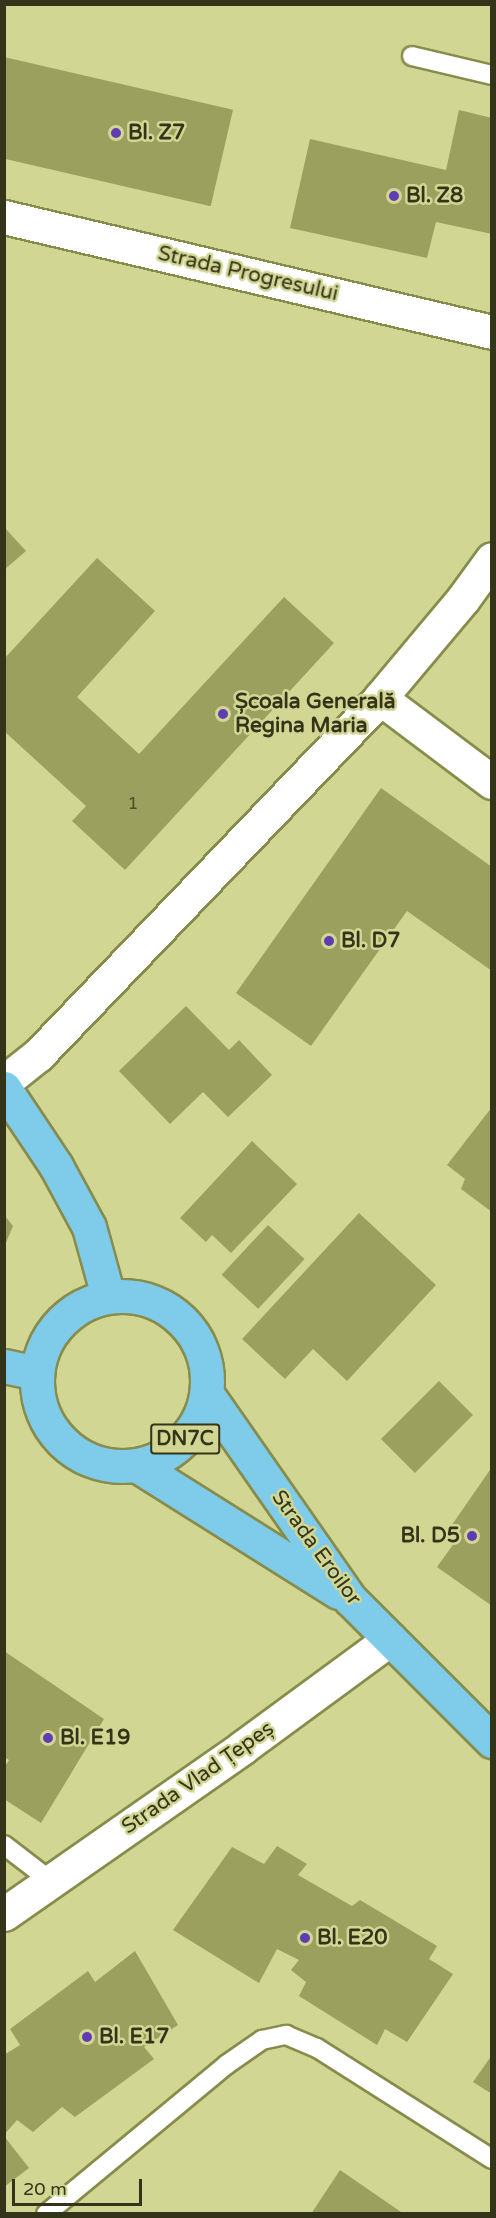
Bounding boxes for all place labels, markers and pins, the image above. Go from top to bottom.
place label: Bl. Z7 [128,120,185,146]
marker: Bl. Z7 [109,126,123,140]
place label: Bl. Z8 [406,183,463,209]
marker: Bl. Z8 [387,189,401,203]
place label: Școala Generală Regina Maria [235,689,395,739]
marker: Școala Generală Regina Maria [216,707,230,721]
place label: Bl. D7 [341,928,401,954]
marker: Bl. D7 [322,934,336,948]
place label: Bl. D5 [400,1523,460,1549]
marker: Bl. D5 [465,1529,479,1543]
place label: Bl. E19 [60,1725,130,1751]
marker: Bl. E19 [41,1731,55,1745]
place label: Bl. E20 [317,1925,387,1951]
marker: Bl. E20 [298,1931,312,1945]
place label: Bl. E17 [99,2024,169,2050]
marker: Bl. E17 [80,2030,94,2044]

